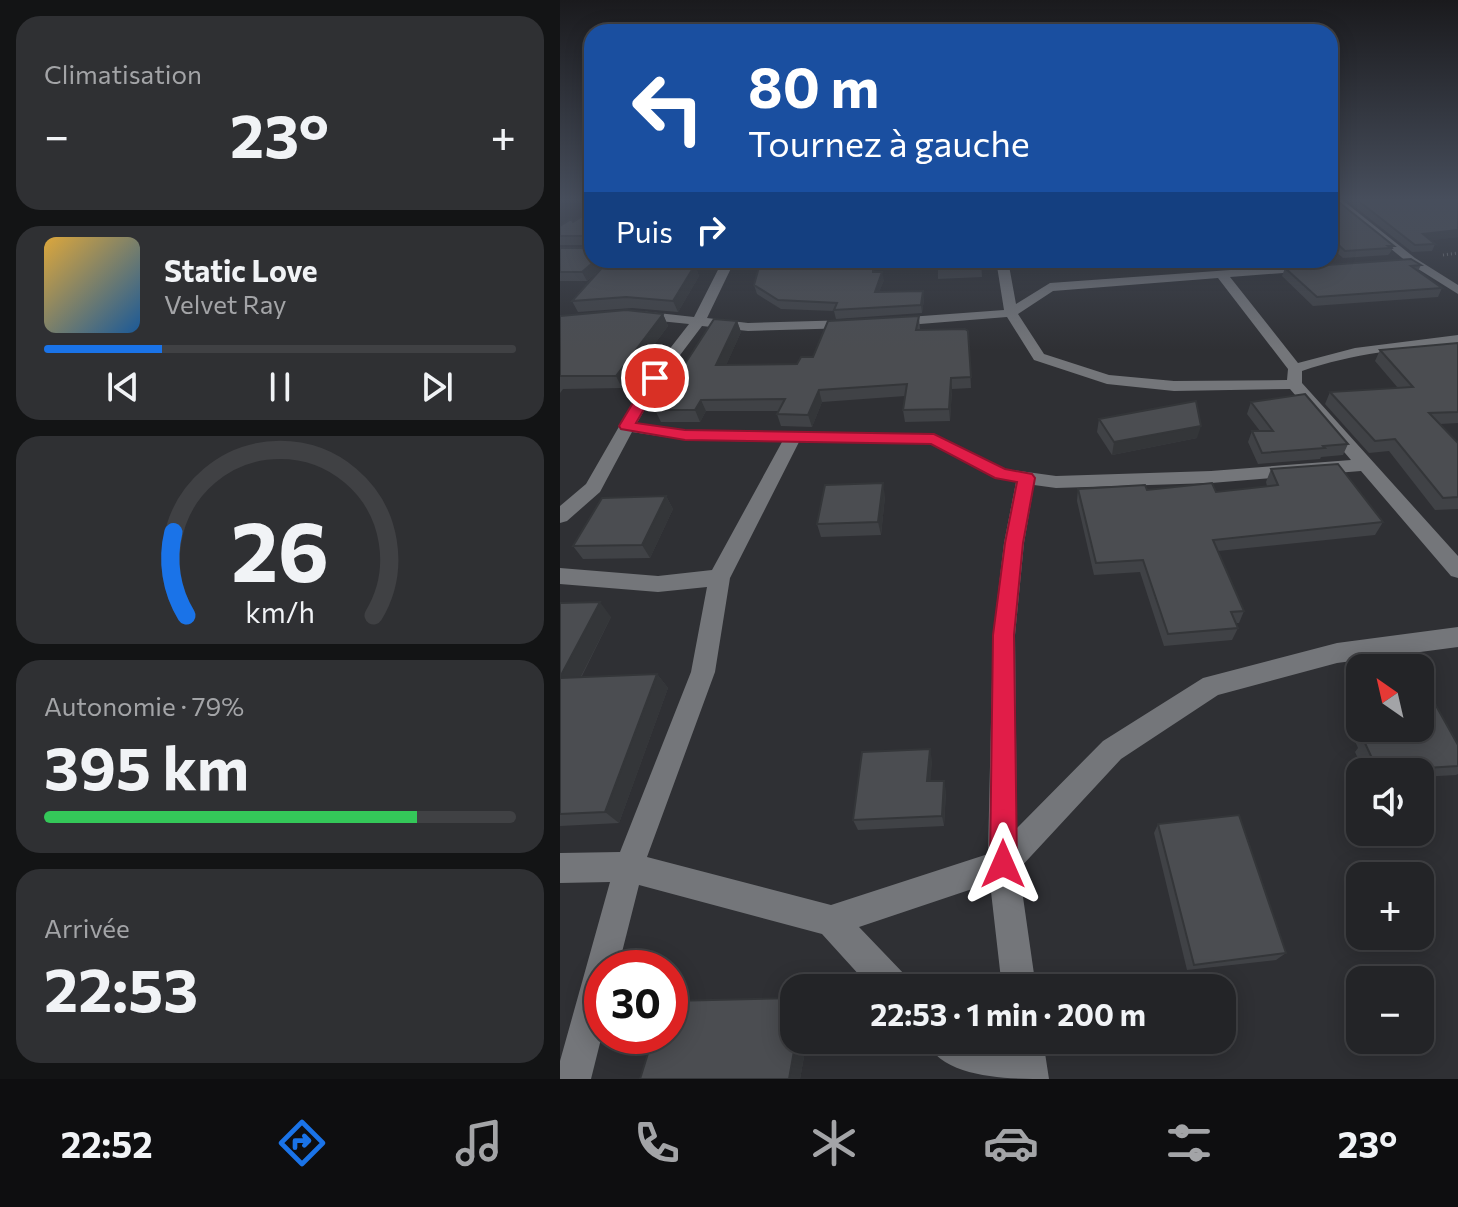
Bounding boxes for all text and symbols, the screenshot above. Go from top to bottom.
text: 80 m [748,51,879,120]
icon: left [616,56,720,160]
text: Climatisation [44,58,202,89]
text: 23° [230,97,329,170]
text: − [44,107,69,161]
text: + [490,107,516,161]
text: Tournez à gauche [748,120,1030,164]
icon: right [689,208,733,252]
text: Puis [616,212,673,249]
text: Static Love [164,251,318,288]
text: Velvet Ray [164,288,287,319]
pin [621,344,689,412]
icon: arrive [633,356,677,400]
icon: previous [101,365,145,409]
icon: pause [258,365,302,409]
icon: next [415,365,459,409]
text: 26 [231,496,329,598]
text: km/h [245,594,315,629]
north arrow [1346,654,1434,742]
map controls [1346,654,1434,1054]
text: Autonomie · 79% [44,690,244,721]
text: 395 km [44,729,249,802]
button: sound [1346,758,1434,846]
position arrow [961,822,1045,906]
button: + [1346,862,1434,950]
text: Arrivée [44,912,130,943]
speed limit sign: 30 [584,950,688,1054]
text: 22:53 [44,951,198,1024]
button: − [1346,966,1434,1054]
text: 22:53 · 1 min · 200 m [870,995,1146,1032]
icon: directions [274,1115,330,1171]
icon: music [451,1115,507,1171]
icon: phone [629,1115,685,1171]
icon: climate [806,1115,862,1171]
icon: car [983,1115,1039,1171]
icon: filters [1161,1115,1217,1171]
text: 22:52 [61,1121,153,1165]
text: 23° [1338,1121,1397,1165]

